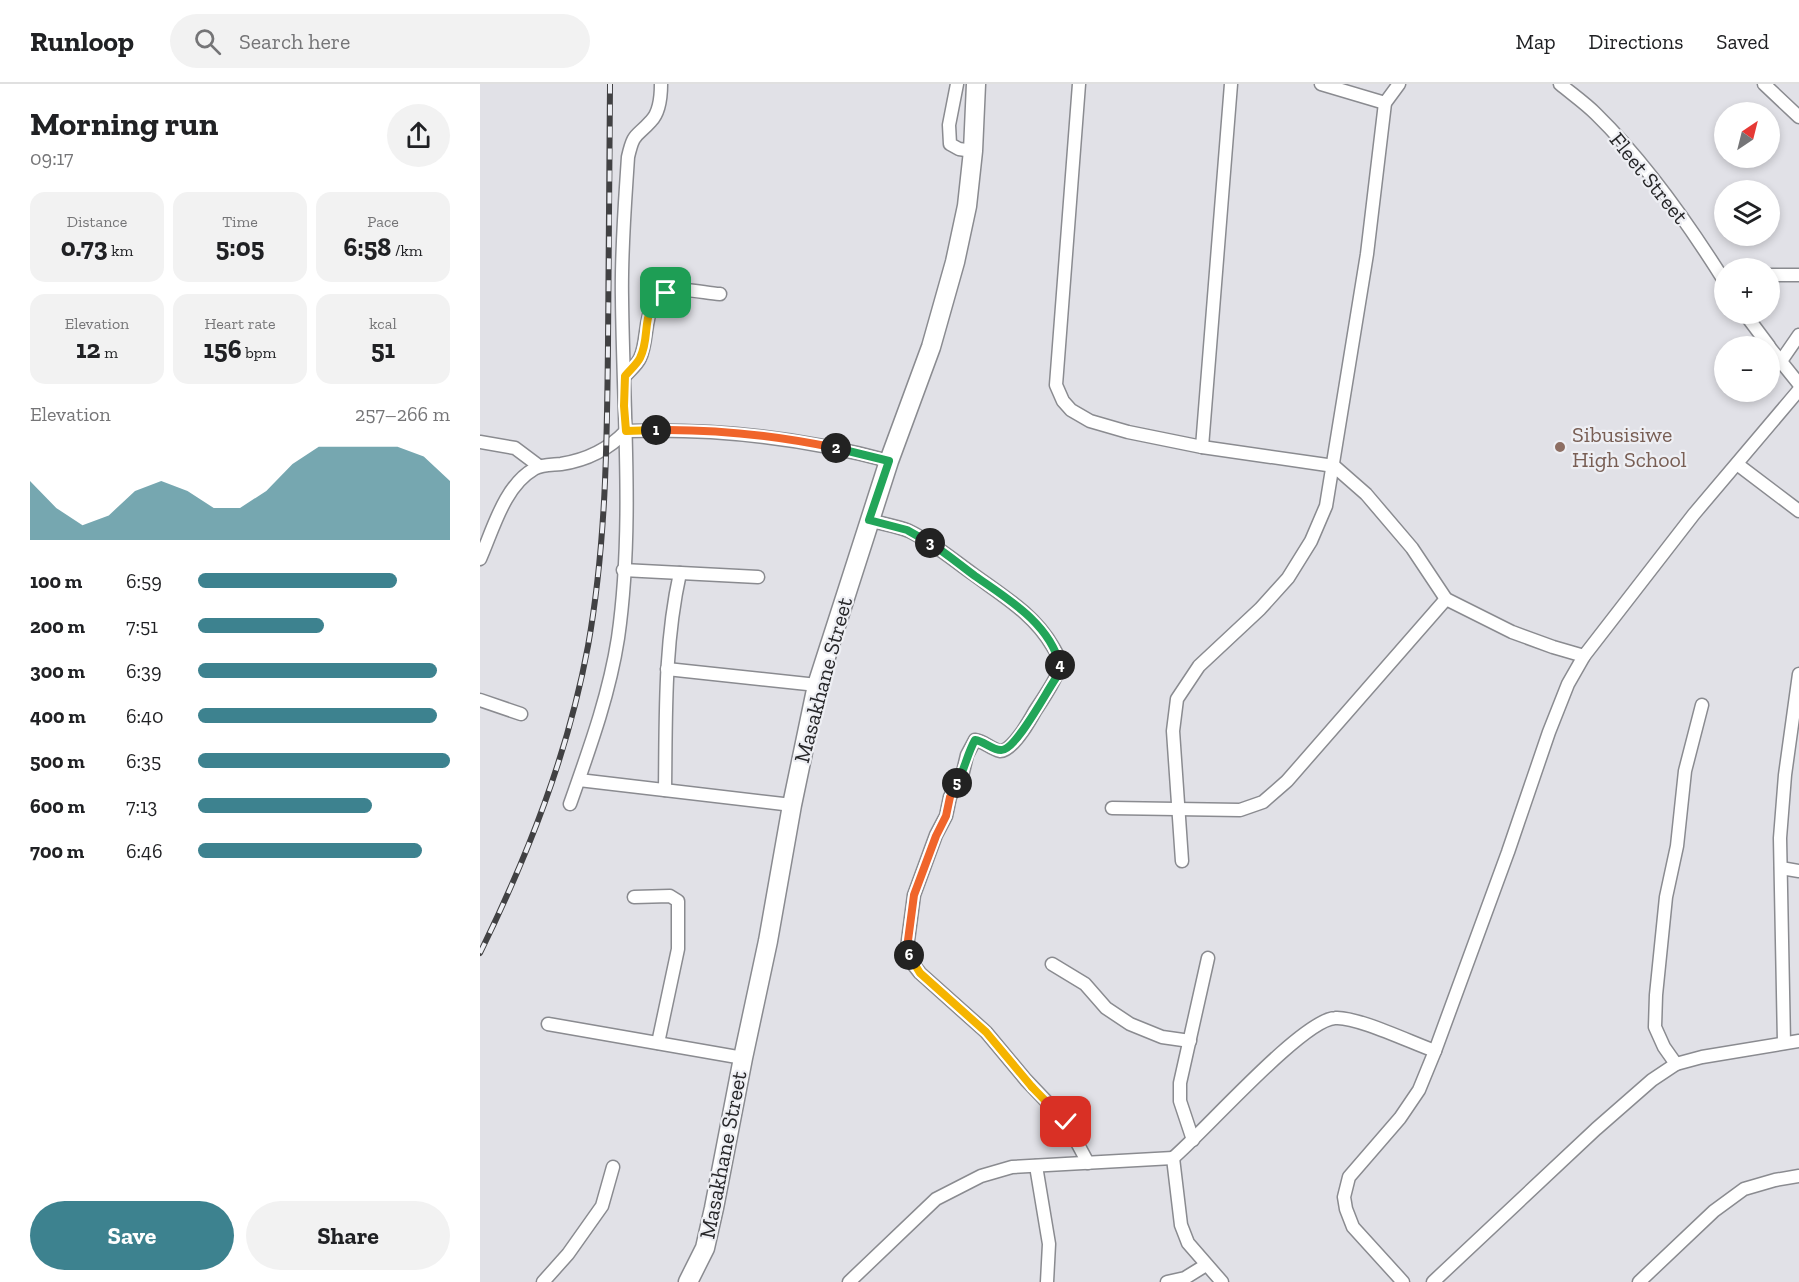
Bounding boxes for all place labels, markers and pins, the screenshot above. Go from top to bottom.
pin [640,267,691,318]
pin: 1 [641,415,671,445]
place label: Sibusisiwe High School [1572,421,1687,473]
pin: 2 [821,433,851,463]
marker: Sibusisiwe High School [1553,440,1567,454]
pin: 3 [915,528,945,558]
pin: 4 [1045,650,1075,680]
pin: 5 [942,768,972,798]
pin: 6 [894,940,924,970]
pin [1040,1096,1091,1147]

